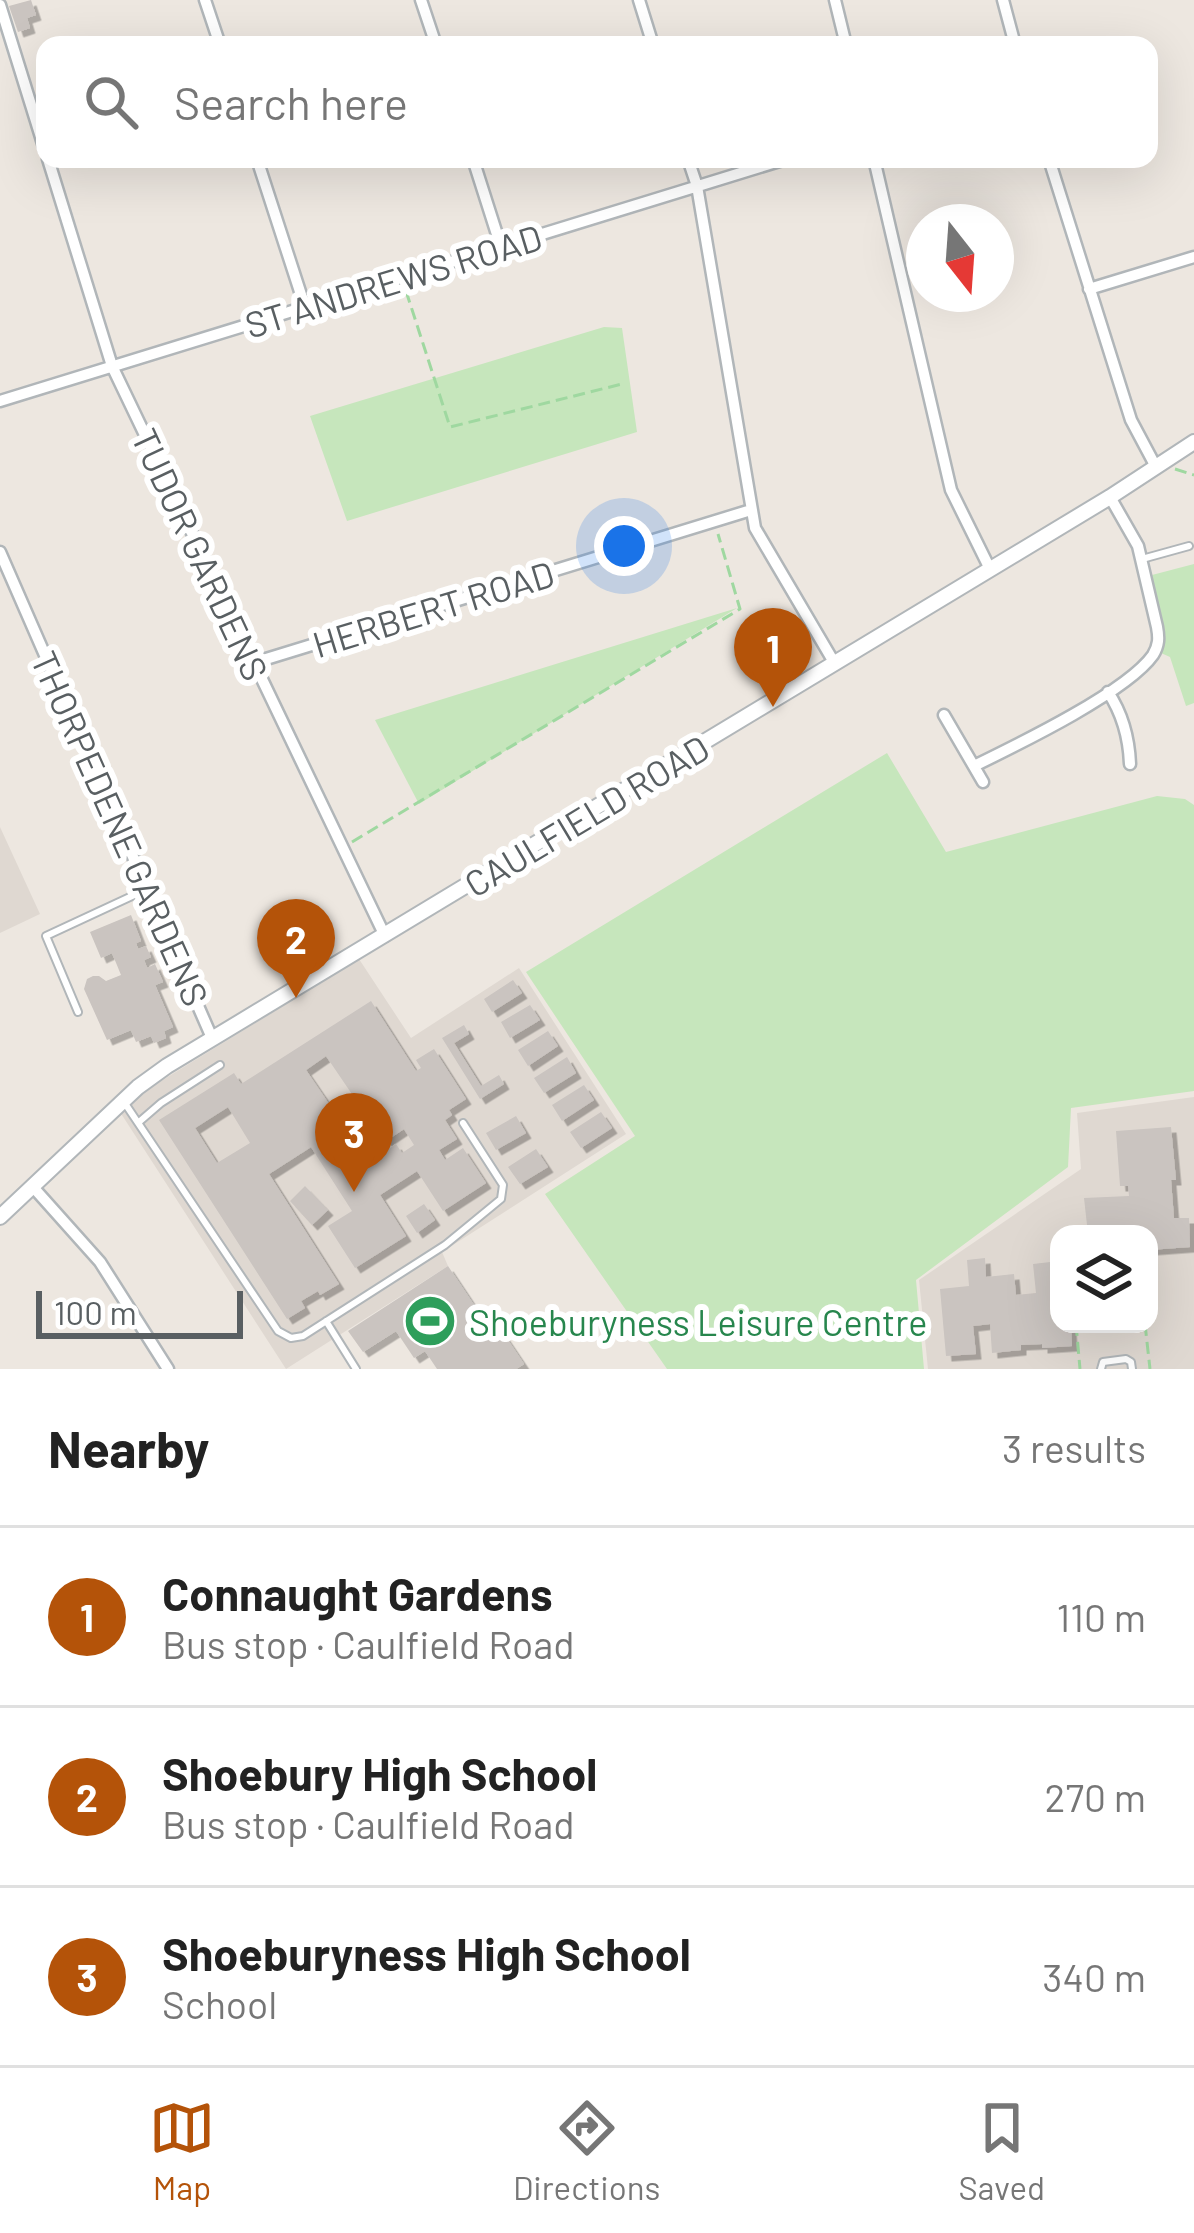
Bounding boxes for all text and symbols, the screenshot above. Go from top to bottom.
search box [36,36,1158,168]
icon: search [78,69,144,135]
text: Search here [174,75,408,129]
north arrow [906,204,1014,312]
street label: ST ANDREWS ROAD [239,214,547,346]
street label: TUDOR GARDENS [124,421,278,687]
your location [594,516,654,576]
street label: HERBERT ROAD [307,551,559,665]
pin: 1 [734,608,812,707]
street label: THORPEDENE GARDENS [23,644,219,1012]
street label: CAULFIELD ROAD [456,725,716,905]
pin: 2 [257,899,335,998]
pin: 3 [315,1093,393,1192]
map controls [1050,1225,1158,1333]
button: layers [1050,1225,1158,1333]
scale bar [36,1285,243,1338]
text: 100 m [54,1292,137,1332]
sports icon: Shoeburyness Leisure Centre [402,1293,458,1349]
place label: Shoeburyness Leisure Centre [469,1300,927,1343]
text: Nearby [48,1417,209,1478]
text: 3 results [1002,1424,1146,1471]
text: Connaught Gardens [162,1566,553,1620]
text: 1 [80,1593,94,1640]
text: 110 m [1056,1593,1146,1640]
text: Bus stop · Caulfield Road [162,1620,574,1667]
text: Shoebury High School [162,1746,597,1800]
text: 2 [76,1773,98,1820]
text: 270 m [1045,1773,1146,1820]
text: Bus stop · Caulfield Road [162,1800,574,1847]
text: Shoeburyness High School [162,1926,691,1980]
text: 3 [76,1953,98,2000]
text: 340 m [1042,1953,1146,2000]
text: School [162,1980,277,2027]
tab: Map [149,2095,215,2207]
tab: Directions [513,2095,660,2207]
tab: Saved [958,2095,1045,2207]

